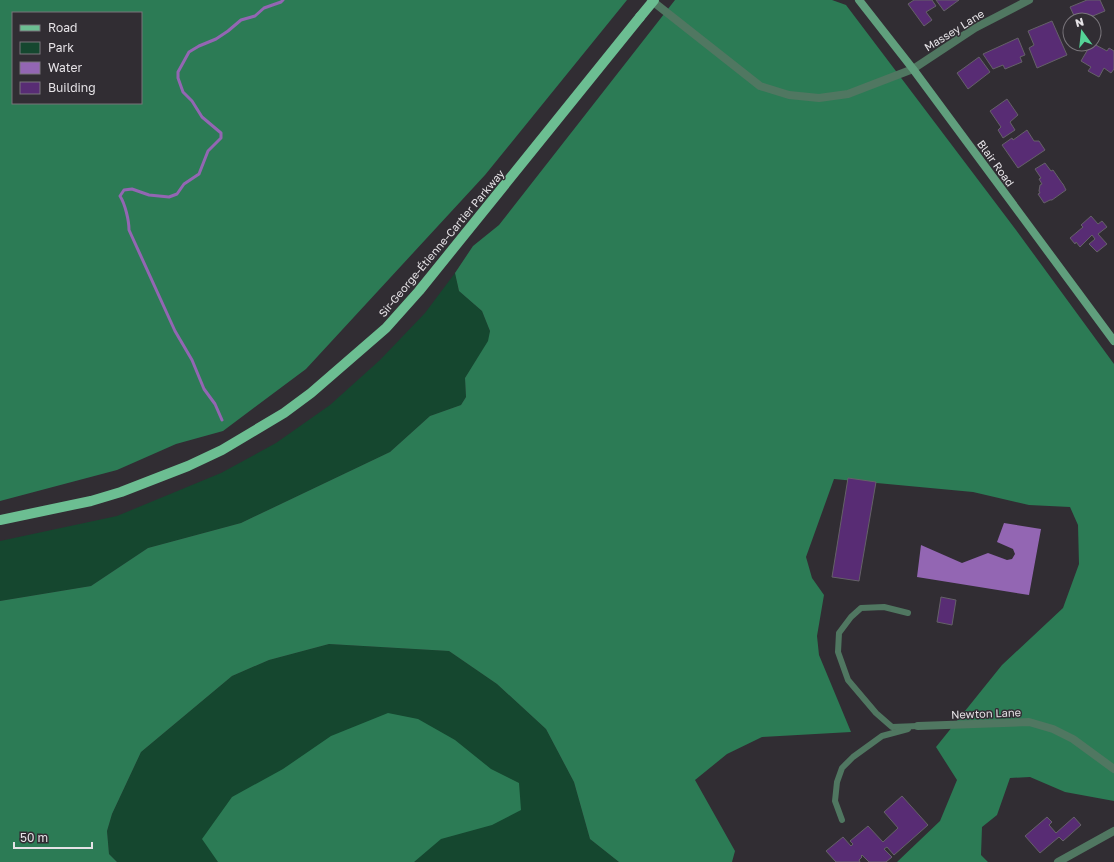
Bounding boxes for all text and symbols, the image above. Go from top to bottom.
street label: Massey Lane [922,6,986,54]
legend [12,12,142,104]
north arrow [1062,12,1102,52]
text: N [1074,14,1085,29]
text: Road [48,20,77,35]
text: Park [48,40,74,55]
text: Water [48,60,82,75]
text: Building [48,80,96,95]
street label: Blair Road [975,137,1017,189]
street label: Sir-George-Étienne-Cartier Parkway [375,167,507,319]
street label: Newton Lane [951,705,1021,721]
scale bar [14,824,92,850]
text: 50 m [20,830,48,845]

